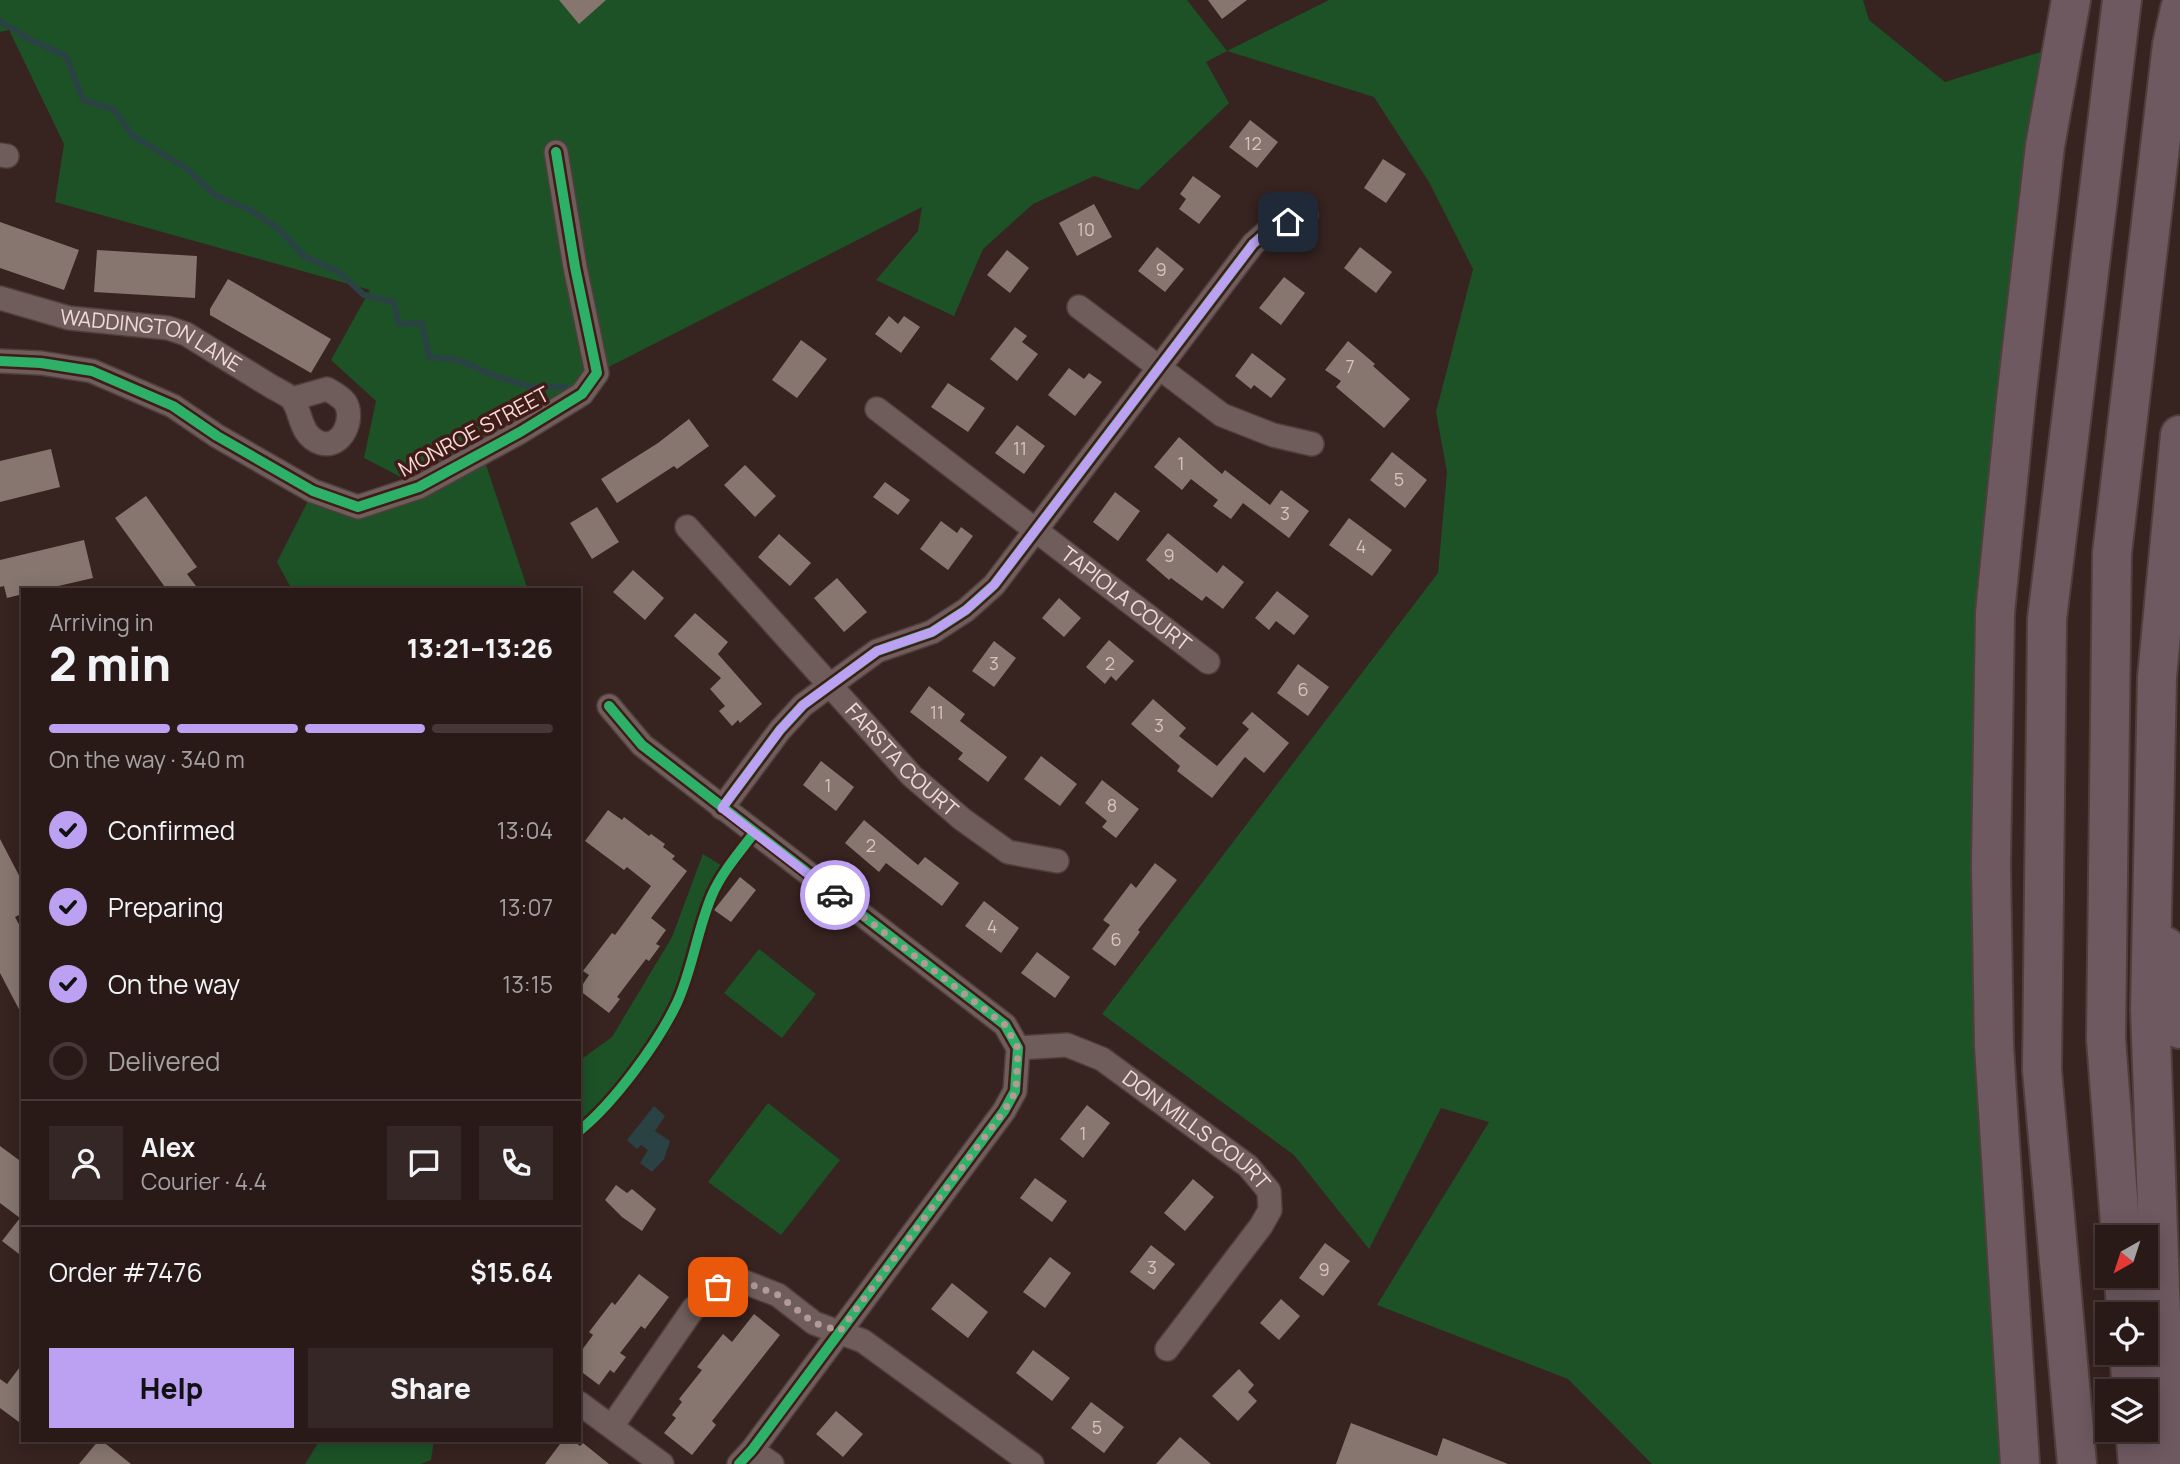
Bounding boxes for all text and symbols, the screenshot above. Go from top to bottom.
house number: 12 [1244,131,1262,155]
pin [1258,192,1318,252]
icon: home [1269,203,1307,241]
house number: 10 [1077,217,1095,241]
house number: 9 [1155,257,1167,281]
street label: WADDINGTON LANE [59,302,247,378]
house number: 7 [1345,354,1355,378]
street label: MONROE STREET [393,379,554,483]
house number: 11 [1013,436,1027,460]
house number: 1 [1177,451,1185,475]
house number: 5 [1394,467,1404,491]
house number: 3 [1280,501,1290,525]
house number: 4 [1356,534,1366,558]
street label: TAPIOLA COURT [1055,539,1198,657]
house number: 9 [1163,543,1175,567]
text: Arriving in [49,606,154,638]
text: 13:21–13:26 [407,630,553,666]
text: 2 min [49,632,171,695]
house number: 3 [989,651,999,675]
house number: 2 [1105,651,1115,675]
house number: 6 [1297,677,1309,701]
street label: FARSTA COURT [840,696,965,823]
house number: 11 [930,700,944,724]
house number: 3 [1154,713,1164,737]
text: On the way · 340 m [49,743,245,775]
house number: 1 [824,773,832,797]
house number: 8 [1107,793,1117,817]
icon: check [49,811,87,849]
text: Confirmed [108,812,235,848]
text: 13:04 [497,814,553,846]
house number: 2 [866,833,876,857]
courier [800,860,870,930]
icon: car [816,876,854,914]
icon: check [49,888,87,926]
text: Preparing [108,889,224,925]
text: 13:07 [499,891,553,923]
house number: 4 [987,914,997,938]
house number: 6 [1110,927,1122,951]
icon: check [49,965,87,1003]
text: On the way [108,966,240,1002]
text: 13:15 [502,968,553,1000]
text: Delivered [108,1043,220,1079]
street label: DON MILLS COURT [1117,1064,1277,1195]
house number: 1 [1079,1121,1087,1145]
button: person [49,1126,123,1200]
button: chat [387,1126,461,1200]
button: phone [479,1126,553,1200]
text: Alex [141,1129,195,1165]
text: Courier · 4.4 [141,1165,267,1197]
north arrow [2095,1225,2158,1288]
map controls [2095,1225,2158,1442]
text: Order #7476 [49,1254,203,1290]
text: $15.64 [470,1254,553,1290]
house number: 3 [1147,1255,1157,1279]
pin [688,1257,748,1317]
house number: 9 [1318,1257,1330,1281]
icon: bag [699,1268,737,1306]
button: locate [2095,1302,2158,1365]
button: Help [49,1348,294,1428]
button: Share [308,1348,553,1428]
button: layers [2095,1379,2158,1442]
house number: 5 [1092,1415,1102,1439]

